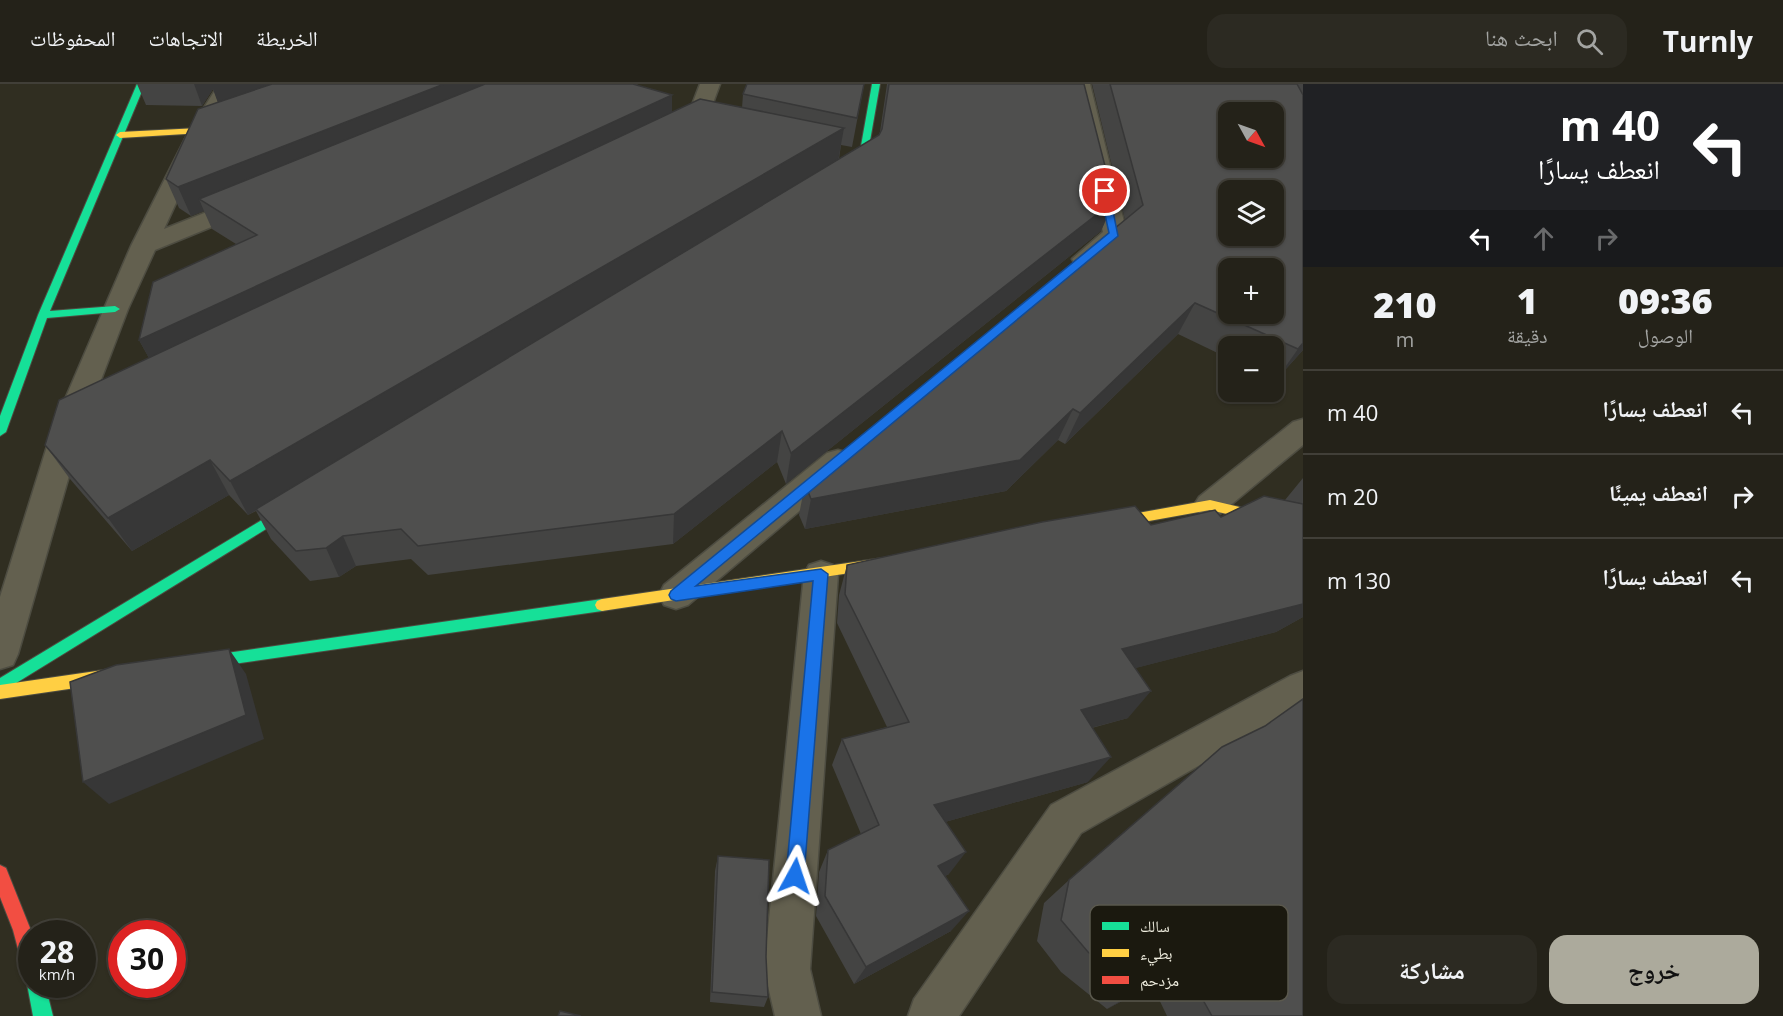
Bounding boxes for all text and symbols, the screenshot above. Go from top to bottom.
search box [1207,14,1627,68]
text: ابحث هنا [1485,22,1558,52]
text: Turnly [1663,22,1753,60]
text: المحفوظات [30,24,115,52]
text: الاتجاهات [148,24,223,52]
text: الخريطة [256,24,318,52]
icon: search [1573,25,1606,58]
text: 40 m [1560,96,1660,153]
north arrow [1218,102,1284,168]
map controls [1218,102,1284,402]
icon: left [1681,108,1759,186]
text: انعطف يسارًا [1538,150,1660,187]
pin [1079,165,1130,216]
icon: arrive [1088,174,1121,207]
button: layers [1218,180,1284,246]
icon: left [1464,222,1497,255]
icon: ahead [1527,222,1560,255]
icon: right [1590,222,1623,255]
button: + [1218,258,1284,324]
text: 1 [1517,276,1538,325]
text: 09:36 [1618,276,1713,325]
text: 210 [1373,280,1437,329]
text: دقيقة [1507,322,1548,349]
text: الوصول [1638,322,1693,349]
text: m [1396,326,1414,353]
button: − [1218,336,1284,402]
text: انعطف يسارًا [1603,393,1708,423]
icon: left [1726,396,1759,429]
text: 40 m [1327,397,1378,427]
text: انعطف يمينًا [1609,477,1708,507]
icon: right [1726,480,1759,513]
text: 20 m [1327,481,1378,511]
text: انعطف يسارًا [1603,561,1708,591]
icon: left [1726,564,1759,597]
text: 130 m [1327,565,1391,595]
position arrow [763,844,827,908]
legend [1090,905,1288,1001]
text: سالك [1140,915,1170,937]
speed limit sign: 30 [108,920,186,998]
text: 28 [40,931,74,972]
button: مشاركة [1327,935,1537,1004]
button: خروج [1549,935,1759,1004]
text: بطيء [1140,942,1172,966]
text: km/h [39,964,75,984]
text: مزدحم [1140,969,1179,991]

